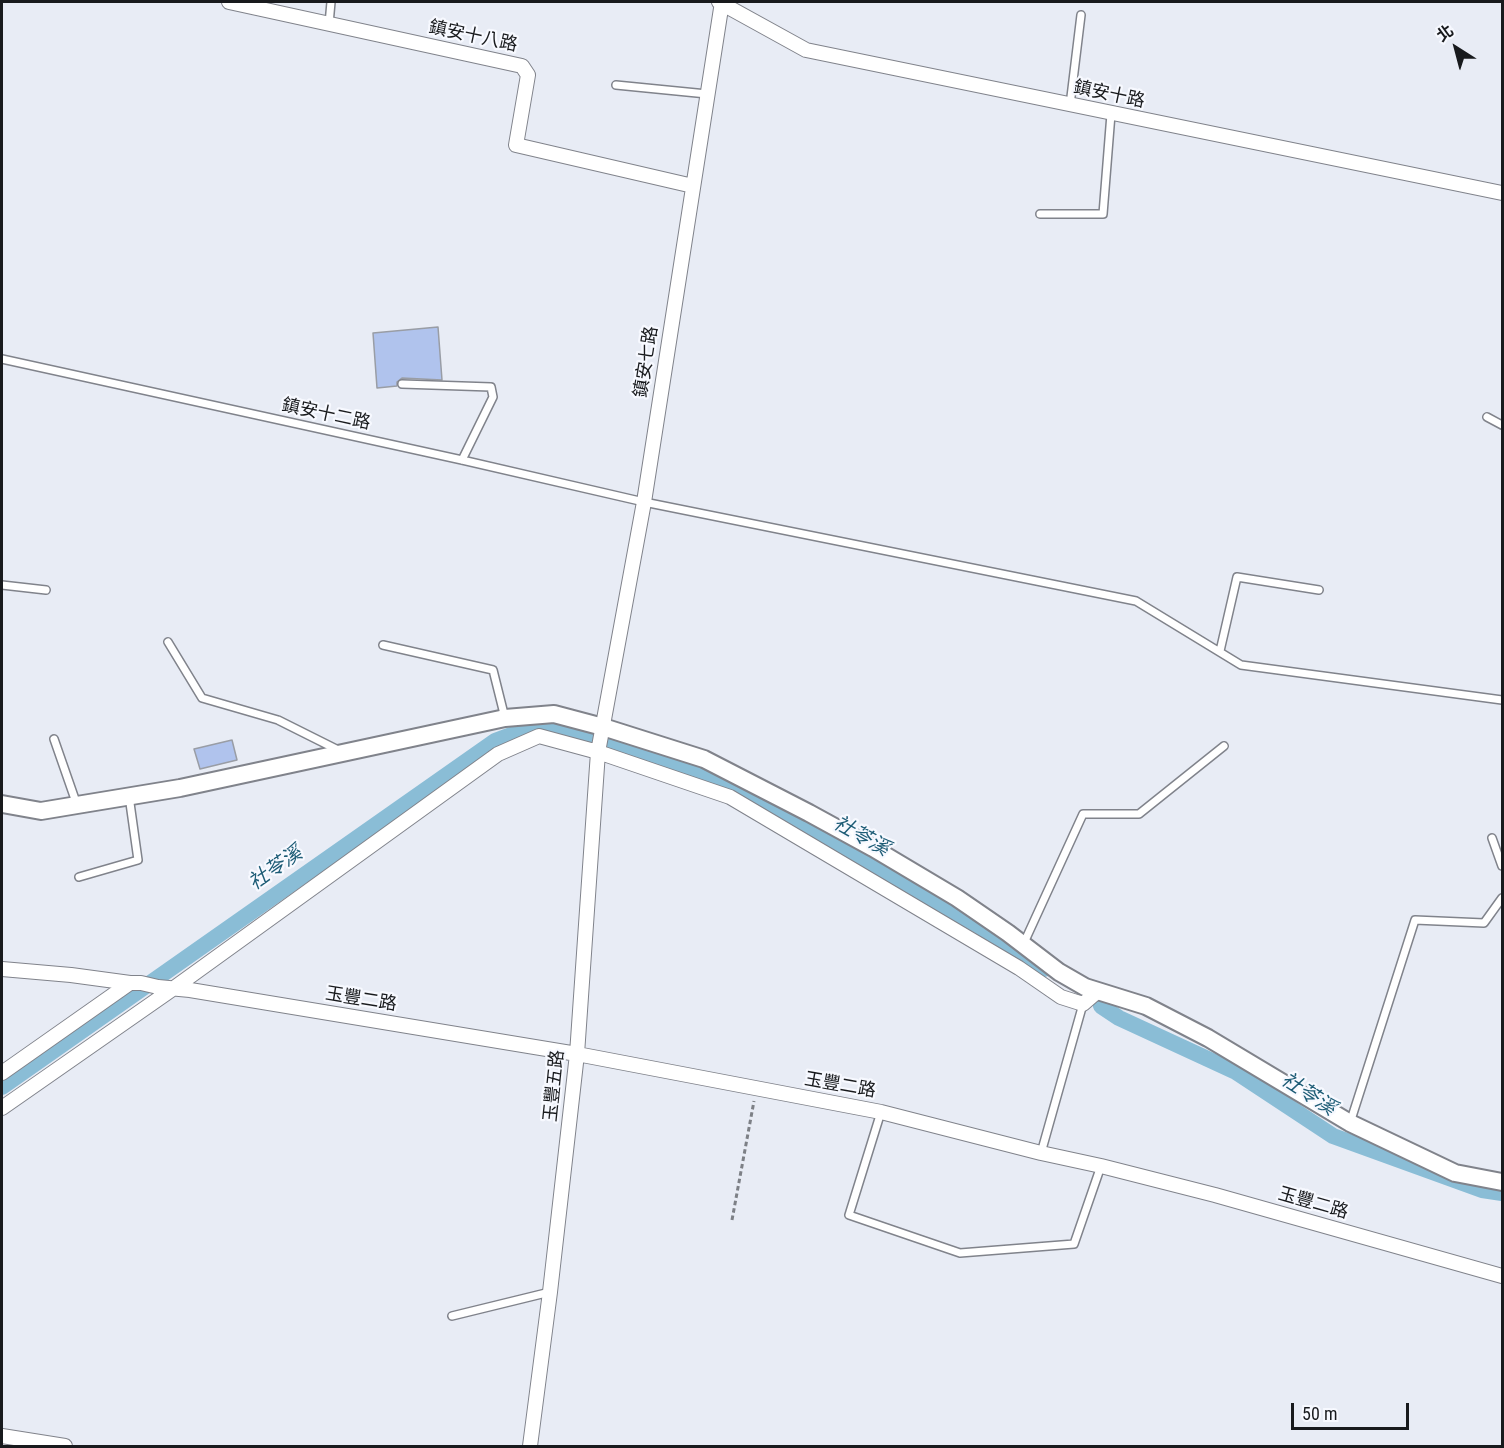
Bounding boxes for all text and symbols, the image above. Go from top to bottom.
street label: 鎮安十八路 [427,17,519,57]
north arrow [1426,18,1486,78]
text: 北 [1433,21,1457,45]
street label: 鎮安十路 [1072,77,1146,113]
street label: 鎮安七路 [631,325,663,399]
street label: 鎮安十二路 [280,395,372,435]
water label: 社苓溪 [829,812,893,862]
water label: 社苓溪 [245,842,307,896]
street label: 玉豐二路 [324,984,398,1016]
street label: 玉豐五路 [540,1049,570,1123]
street label: 玉豐二路 [803,1069,877,1103]
water label: 社苓溪 [1276,1069,1340,1121]
street label: 玉豐二路 [1275,1184,1351,1224]
scale bar [1294,1391,1412,1429]
text: 50 m [1302,1403,1337,1424]

